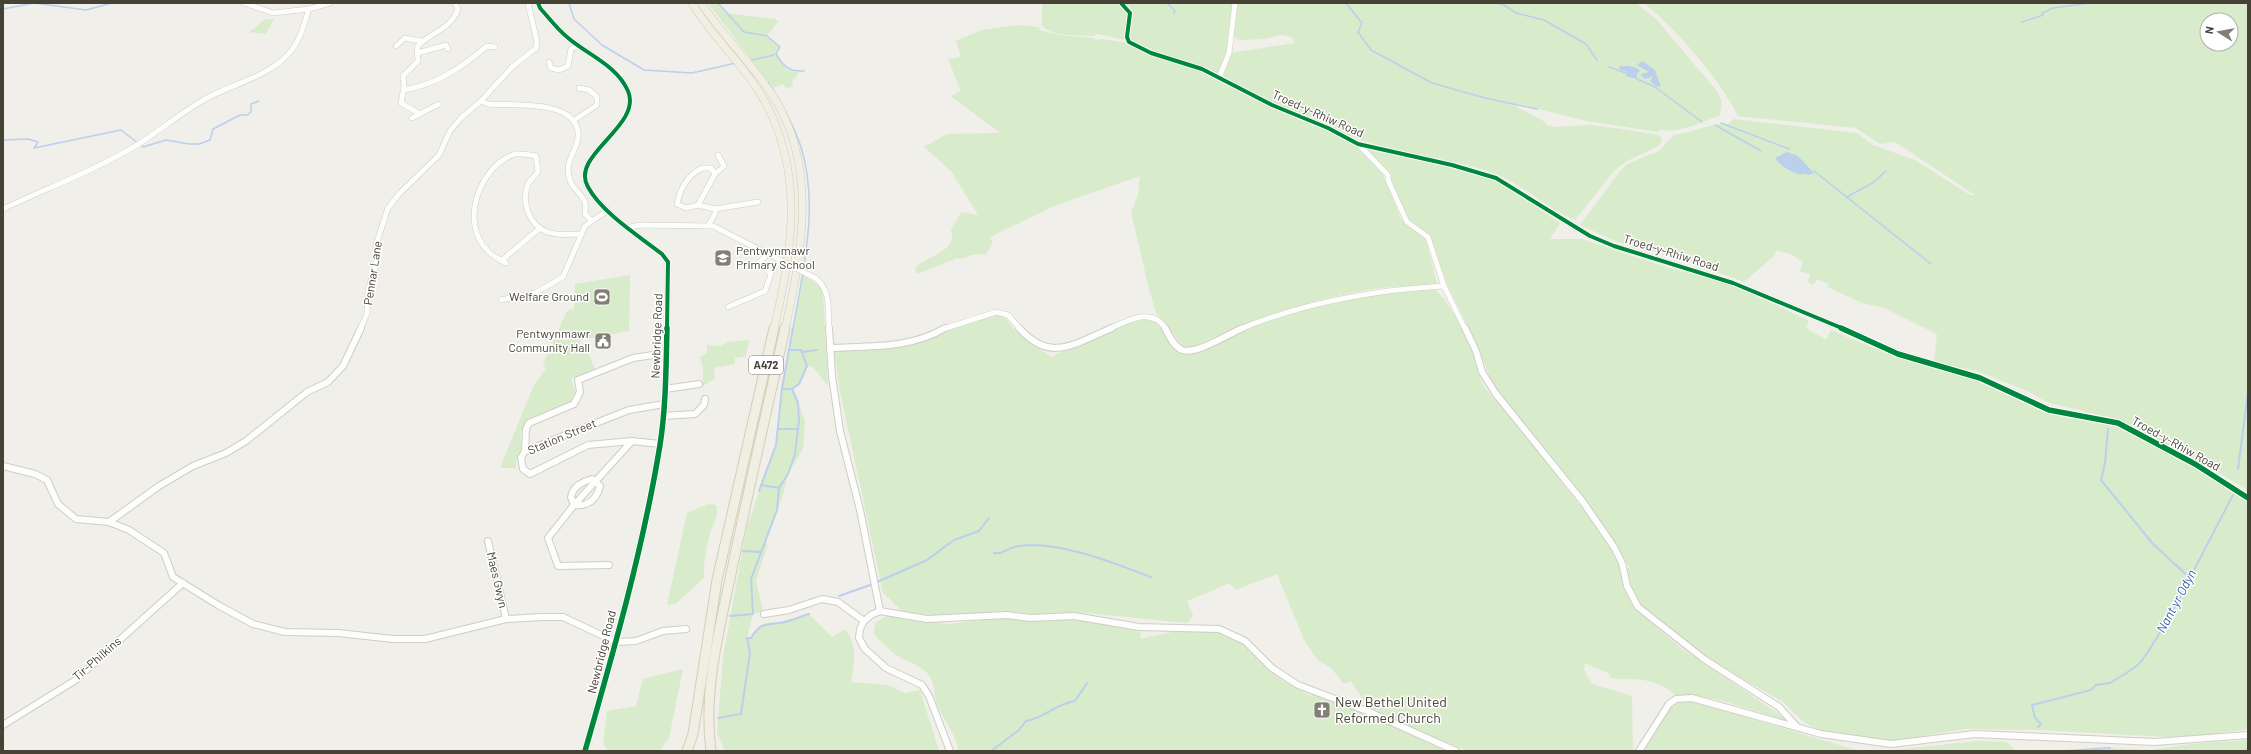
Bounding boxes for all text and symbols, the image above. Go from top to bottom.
north arrow [2199,12,2239,52]
text: N [2202,25,2216,35]
street label: Troed-y-Rhiw Road [1270,87,1366,140]
street label: Troed-y-Rhiw Road [1622,231,1721,273]
street label: Pennar Lane [360,240,384,306]
place label: Pentwynmawr Primary School [736,243,815,271]
school or university icon: Pentwynmawr Primary School [713,248,733,268]
sports icon: Welfare Ground [592,287,612,307]
place label: Welfare Ground [509,289,589,303]
street label: Newbridge Road [648,293,664,379]
place label: Pentwynmawr Community Hall [509,326,591,354]
public building icon: Pentwynmawr Community Hall [593,331,613,351]
road number: A472 [749,356,783,374]
street label: Troed-y-Rhiw Road [2130,413,2223,473]
street label: Station Street [525,415,598,457]
street label: Maes Gwyn [485,550,511,609]
water label: Nant yr Odyn [2153,566,2199,635]
street label: Newbridge Road [584,609,618,695]
street label: Tir-Philkins [69,633,124,683]
place label: New Bethel United Reformed Church [1335,693,1447,726]
church icon: New Bethel United Reformed Church [1312,700,1332,720]

